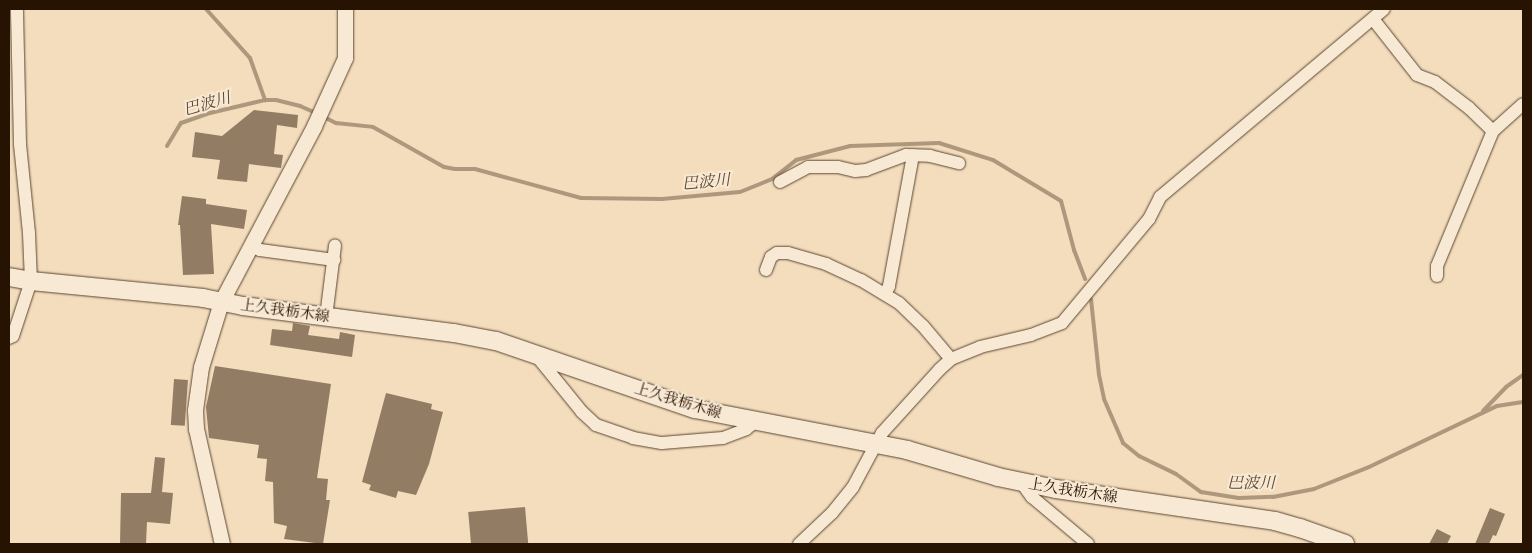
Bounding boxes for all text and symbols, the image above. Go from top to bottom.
water label: 巴波川 [181,88,233,120]
water label: 巴波川 [681,170,731,194]
street label: 上久我栃木線 [239,296,331,326]
street label: 上久我栃木線 [632,379,724,423]
water label: 巴波川 [1227,473,1275,493]
street label: 上久我栃木線 [1027,475,1119,507]

